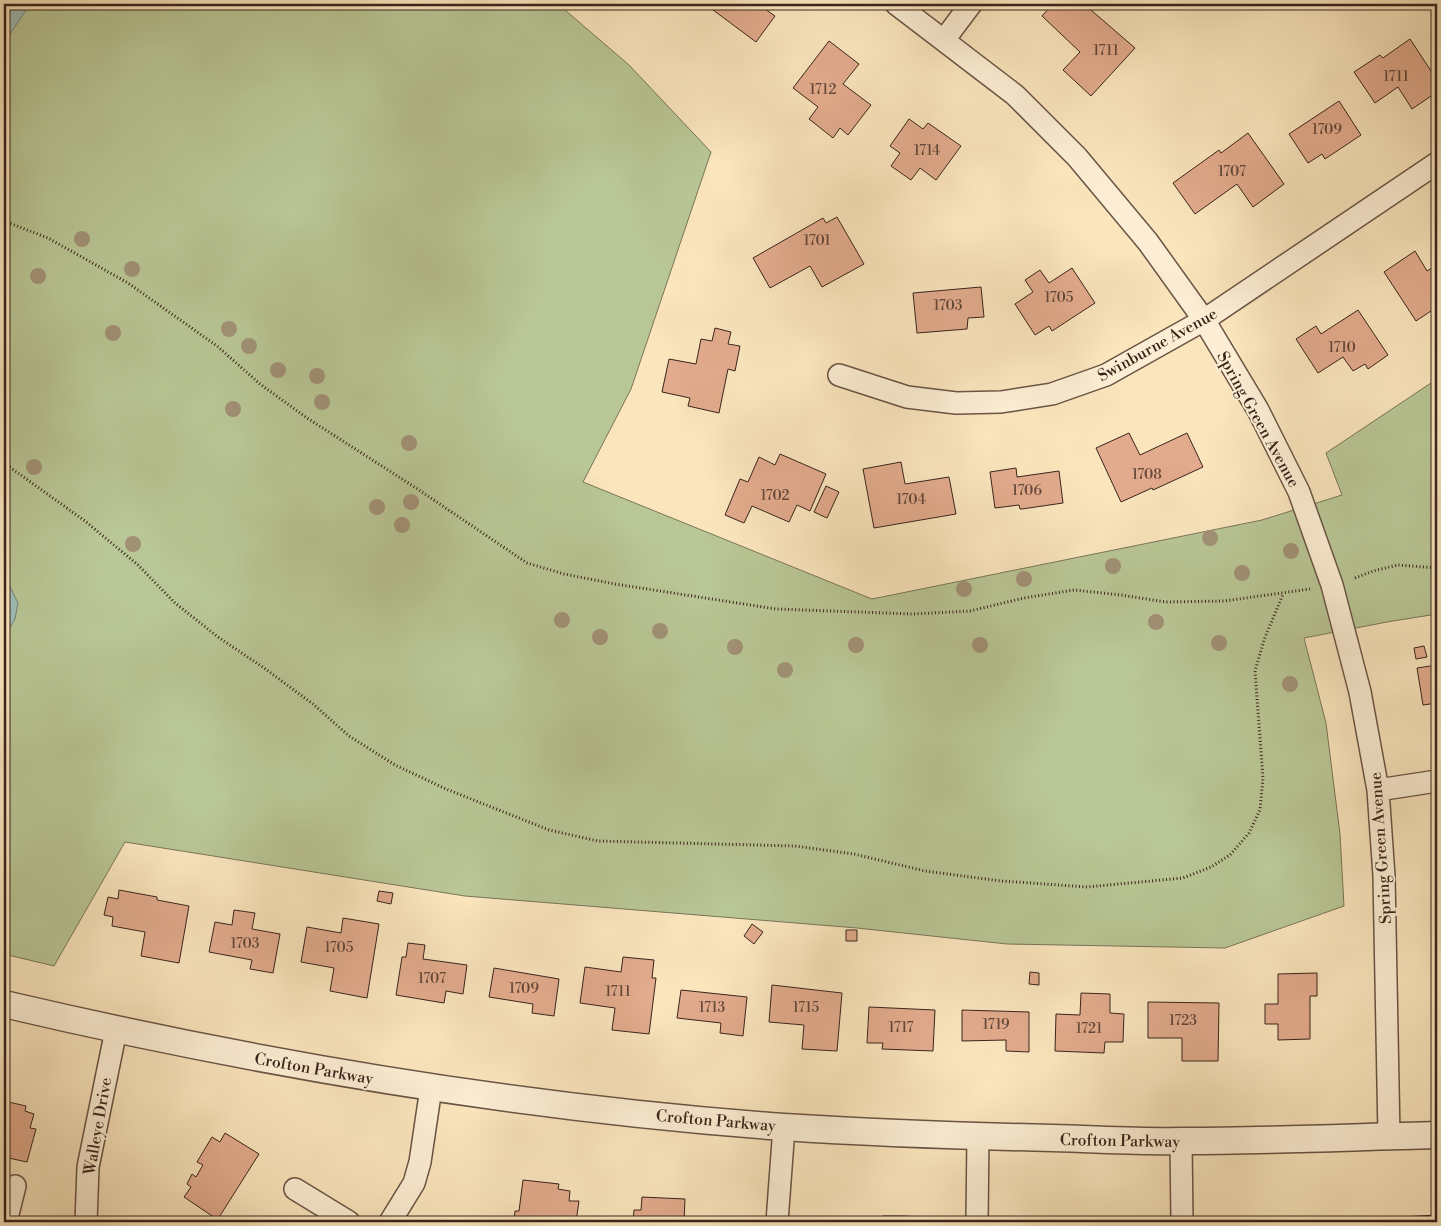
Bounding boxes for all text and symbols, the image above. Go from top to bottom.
house number: 1711 [1093,42,1119,60]
house number: 1711 [1383,68,1409,86]
house number: 1712 [809,81,837,99]
house number: 1709 [1312,121,1342,139]
house number: 1714 [914,142,940,160]
house number: 1707 [1218,163,1246,181]
house number: 1701 [804,232,830,250]
house number: 1705 [1044,289,1074,307]
house number: 1703 [933,297,963,315]
street label: Swinburne Avenue [1094,304,1221,386]
house number: 1710 [1328,339,1356,357]
street label: Spring Green Avenue [1212,348,1304,491]
house number: 1708 [1132,466,1162,484]
house number: 1706 [1012,482,1042,500]
house number: 1702 [760,487,790,505]
house number: 1704 [896,491,926,509]
street label: Spring Green Avenue [1366,771,1396,925]
house number: 1703 [230,935,260,953]
house number: 1705 [324,939,354,957]
house number: 1707 [418,970,446,988]
house number: 1709 [509,980,539,998]
house number: 1711 [605,983,631,1001]
house number: 1713 [699,999,726,1017]
house number: 1715 [793,999,820,1017]
house number: 1723 [1169,1012,1197,1030]
house number: 1719 [983,1016,1009,1034]
house number: 1717 [888,1019,914,1037]
house number: 1721 [1076,1020,1102,1038]
street label: Crofton Parkway [253,1049,375,1089]
street label: Walleye Drive [79,1076,116,1178]
street label: Crofton Parkway [655,1106,777,1136]
street label: Crofton Parkway [1060,1130,1180,1152]

